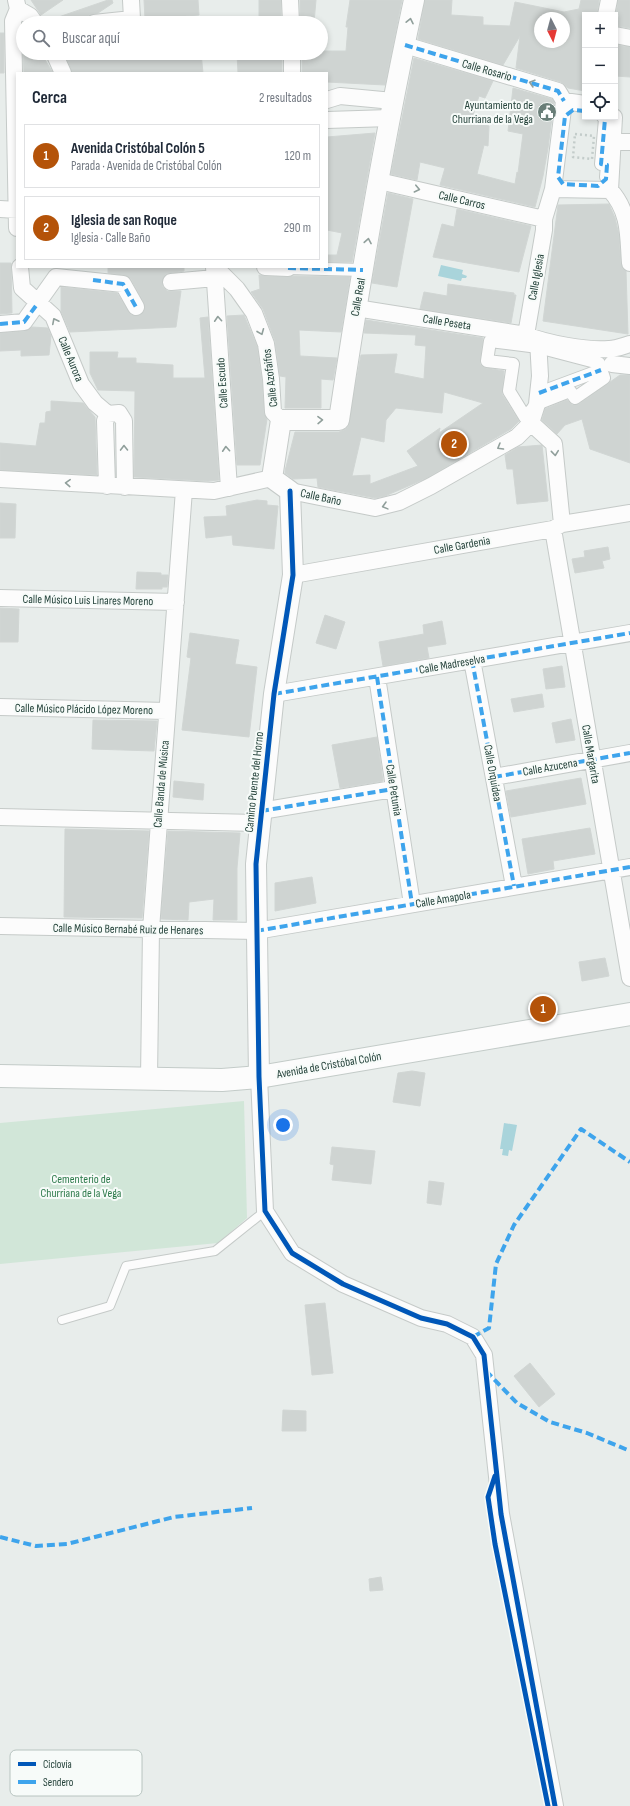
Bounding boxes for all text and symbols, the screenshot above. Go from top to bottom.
north arrow [534,12,570,48]
map controls [582,12,618,120]
button: + [582,12,618,48]
search box [16,16,328,60]
one-way arrow [405,18,413,24]
icon: search [30,27,52,49]
text: Buscar aquí [62,29,120,48]
button: − [582,48,618,84]
street label: Calle Rosario [460,56,514,85]
one-way arrow [529,79,536,88]
button: locate [582,84,618,120]
text: Cerca [32,88,67,108]
text: 2 resultados [259,90,312,106]
place label: Ayuntamiento de Churriana de la Vega [452,98,533,127]
public building icon: Ayuntamiento de Churriana de la Vega [536,101,558,123]
text: Avenida Cristóbal Colón 5 [71,139,205,158]
text: 1 [43,148,49,164]
text: 120 m [285,148,311,164]
text: Parada · Avenida de Cristóbal Colón [71,158,222,174]
one-way arrow [414,185,420,193]
street label: Calle Carros [437,188,487,213]
text: Iglesia de san Roque [71,211,177,230]
text: 2 [43,220,49,236]
text: 290 m [284,220,311,236]
text: Iglesia · Calle Baño [71,230,150,246]
one-way arrow [363,238,372,244]
street label: Calle Iglesia [525,252,548,301]
street label: Calle Real [348,277,369,317]
street label: Calle Peseta [422,311,472,334]
one-way arrow [214,316,223,322]
one-way arrow [52,318,59,325]
one-way arrow [257,329,265,336]
street label: Calle Aurora [54,334,87,384]
street label: Calle Azofaifos [259,348,282,408]
street label: Calle Escudo [213,357,232,409]
one-way arrow [317,416,323,424]
pin: 2 [441,429,467,459]
one-way arrow [497,442,504,449]
one-way arrow [120,445,128,451]
one-way arrow [222,446,231,452]
one-way arrow [550,449,559,456]
one-way arrow [65,479,71,488]
street label: Calle Baño [299,486,343,509]
one-way arrow [382,501,388,509]
street label: Calle Gardenia [433,533,492,558]
street label: Calle Músico Luis Linares Moreno [23,592,153,609]
street label: Calle Madreselva [418,651,487,678]
street label: Calle Músico Plácido López Moreno [15,701,153,718]
street label: Calle Margarita [578,724,603,785]
street label: Camino Puente del Horno [242,731,267,833]
street label: Calle Banda de Música [150,739,173,828]
street label: Calle Orquidea [480,744,505,803]
street label: Calle Azucena [522,755,579,780]
street label: Calle Petunia [382,763,405,817]
street label: Calle Amapola [414,887,472,912]
street label: Calle Músico Bernabé Ruiz de Henares [53,921,203,938]
pin: 1 [530,994,556,1024]
street label: Avenida de Cristóbal Colón [275,1049,383,1082]
your location [273,1115,293,1135]
park label: Cementerio de Churriana de la Vega [41,1172,122,1201]
legend [10,1750,142,1796]
text: Ciclovía [43,1758,72,1771]
text: Sendero [43,1776,74,1789]

